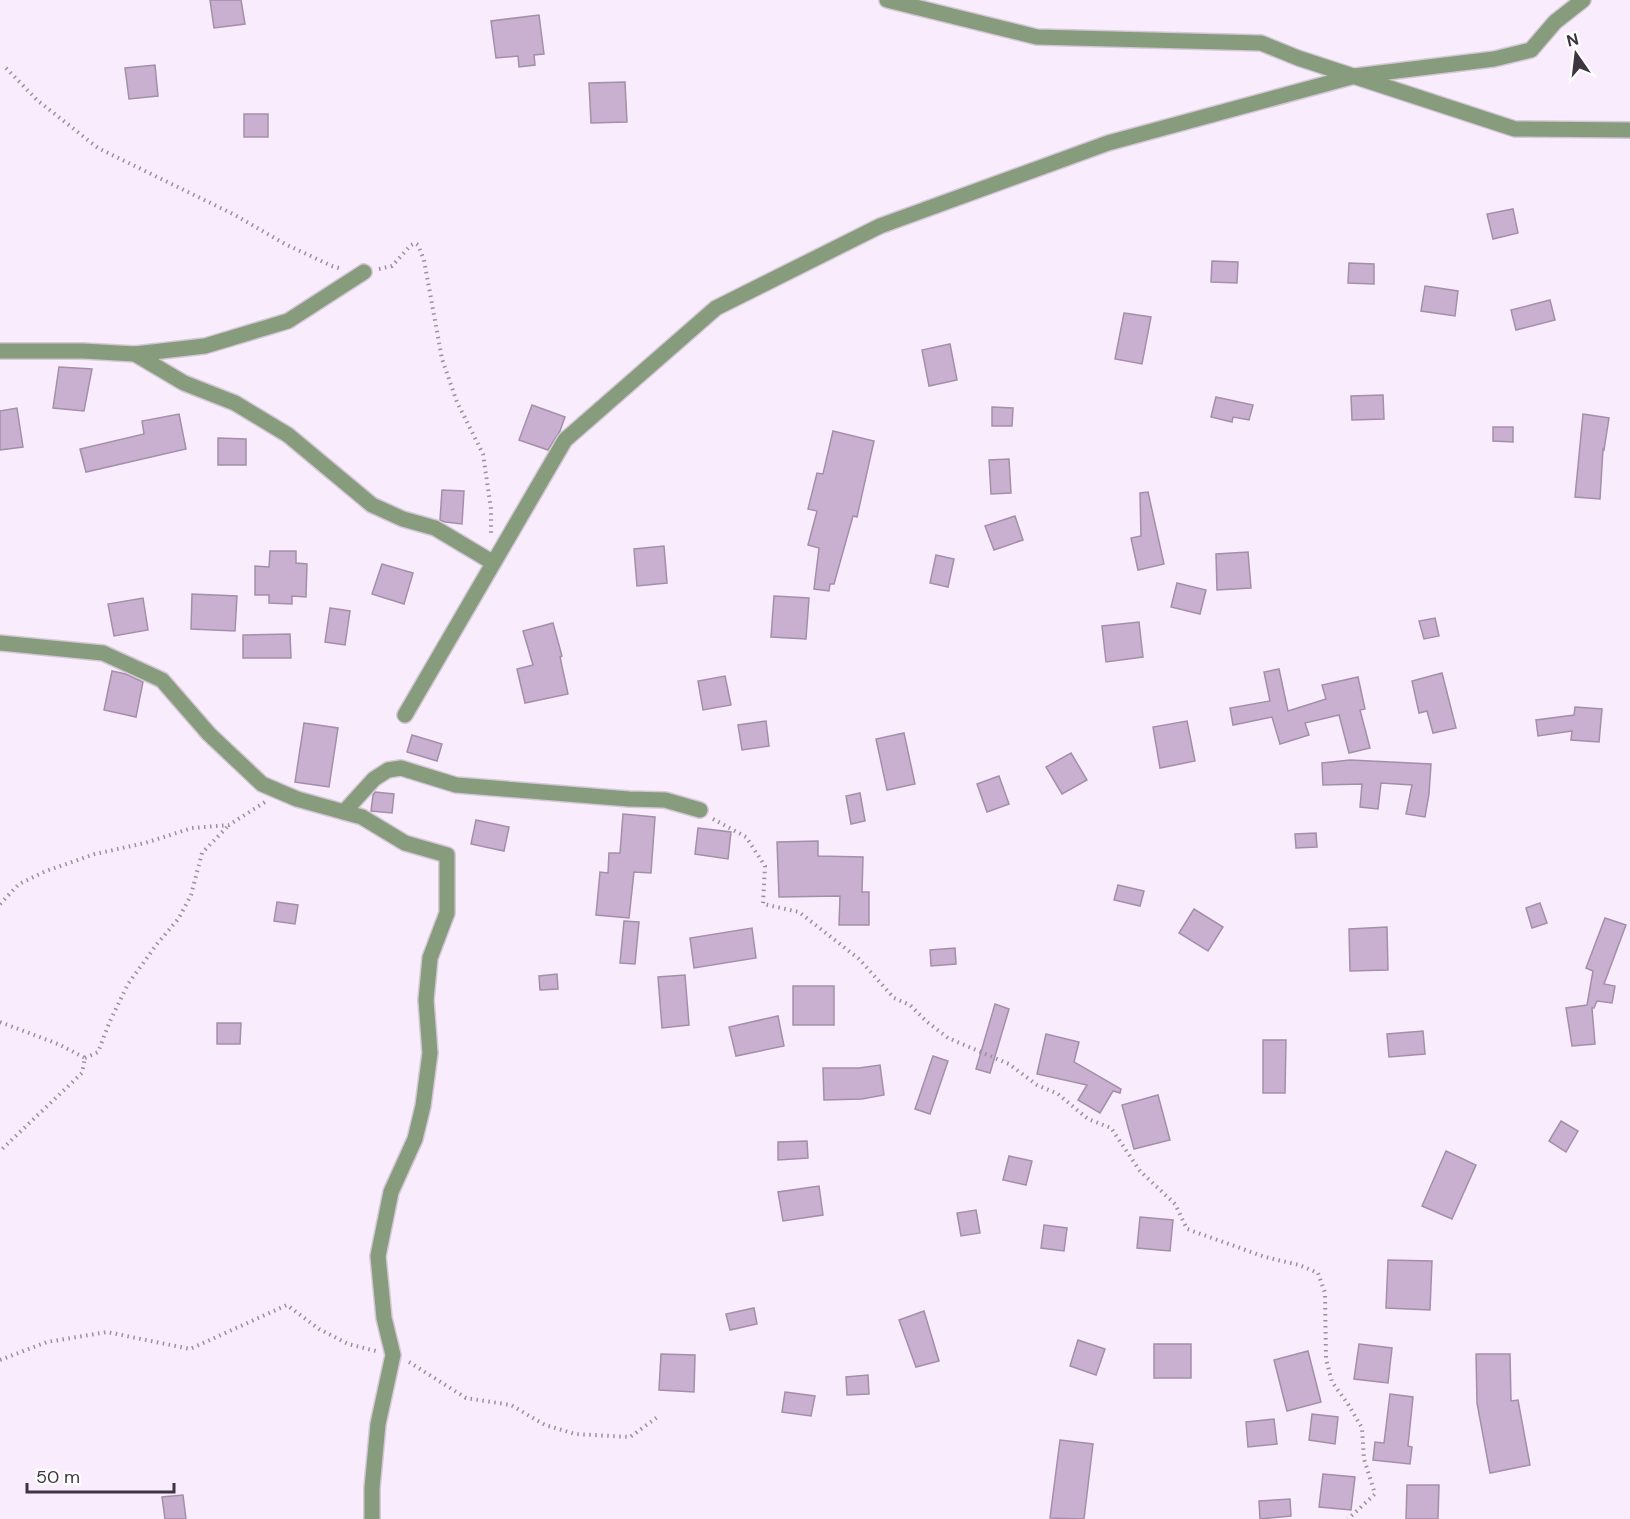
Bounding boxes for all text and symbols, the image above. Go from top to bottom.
north arrow [1546,24,1606,84]
text: N [1564,28,1581,52]
scale bar [27,1456,174,1494]
text: 50 m [36,1465,80,1489]

